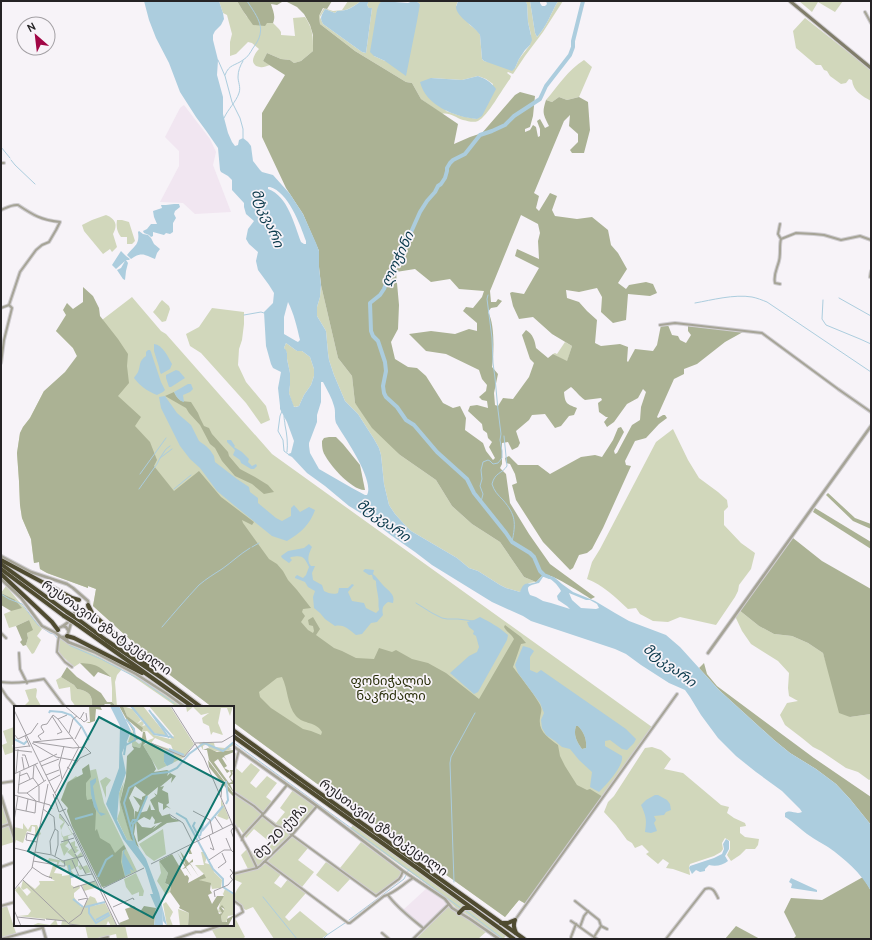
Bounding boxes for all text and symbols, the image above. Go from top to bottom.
north arrow [16,16,56,56]
text: N [25,19,38,35]
water label: მტკვარი [248,186,289,251]
water label: ლოჭინი [376,228,418,290]
water label: მტკვარი [354,495,415,546]
street label: რუსთავის გზატკეცილი [38,576,175,679]
water label: მტკვარი [640,639,701,691]
park label: ფონიჭალის ნაკრძალი [351,672,432,704]
inset map [14,706,234,926]
street label: რუსთავის გზატკეცილი [316,775,451,880]
street label: მე-20 ქუჩა [250,800,310,862]

